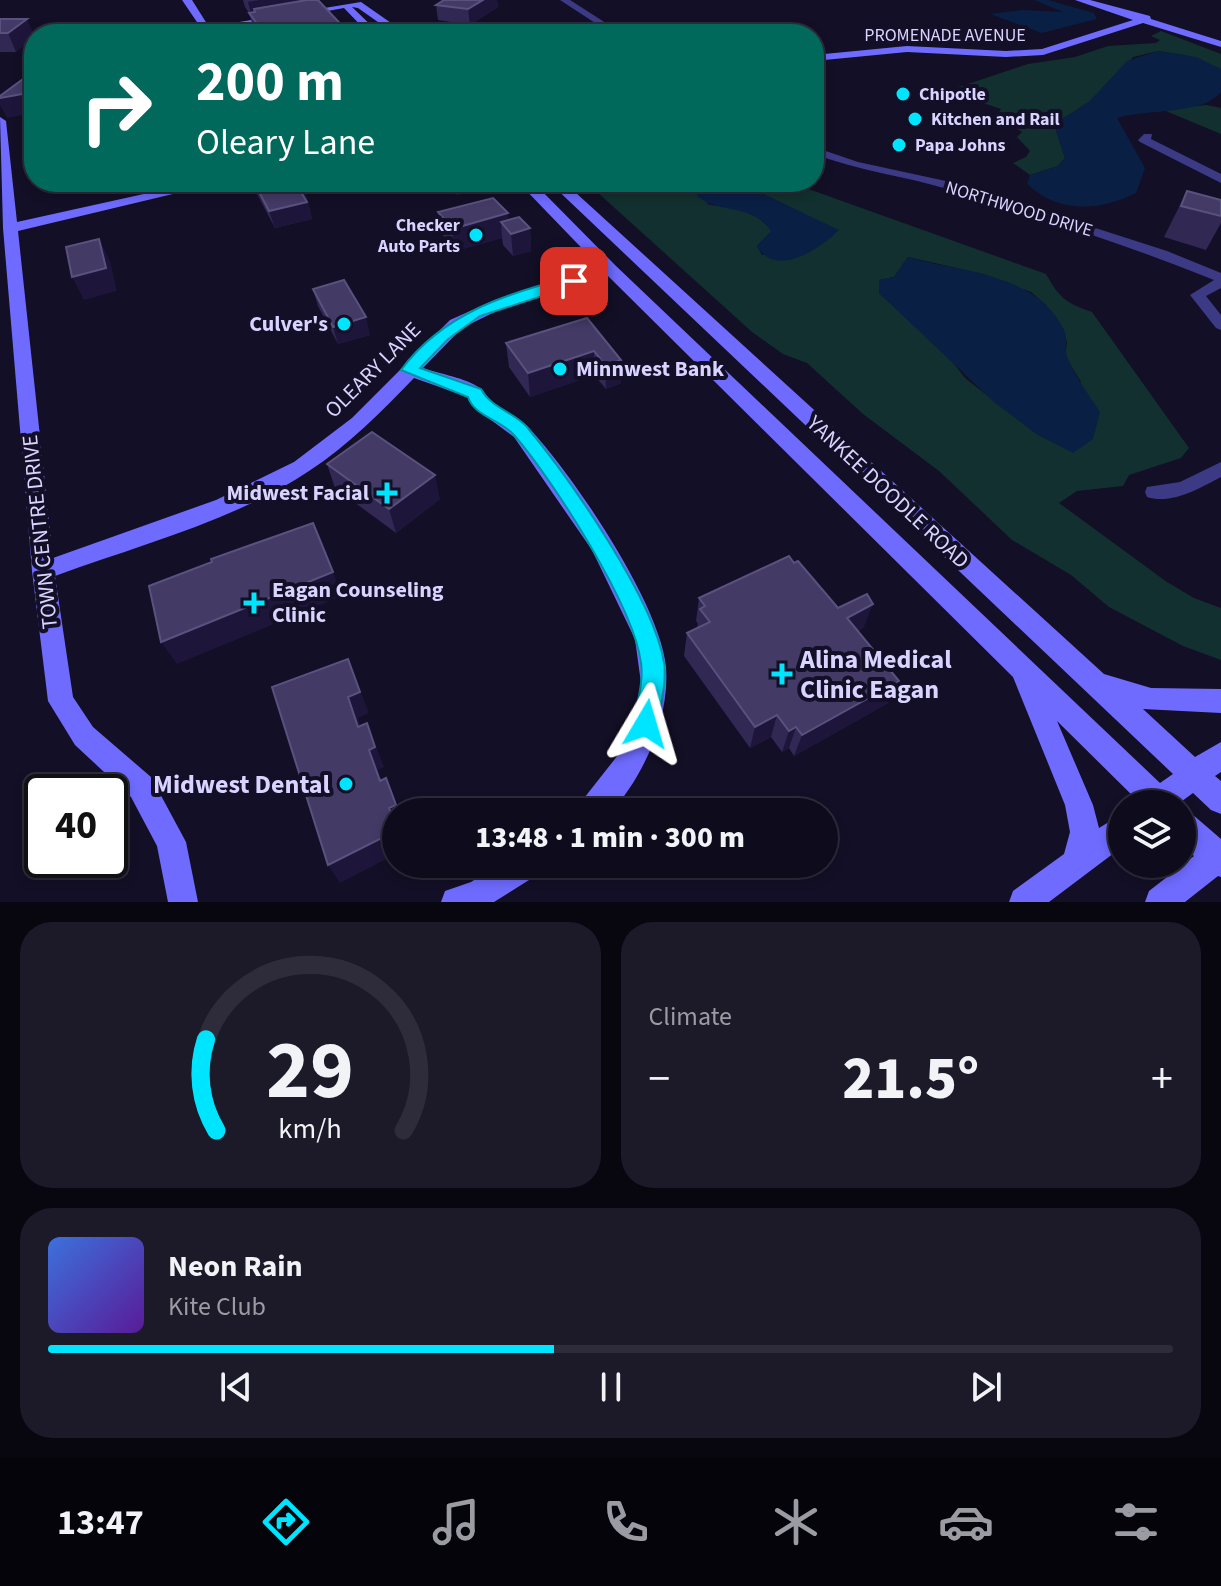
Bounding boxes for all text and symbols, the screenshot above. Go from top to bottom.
street label: PROMENADE AVENUE [864,23,1026,48]
text: 200 m [196,43,344,122]
icon: right [64,56,168,160]
place label: Chipotle [919,82,986,107]
marker: Chipotle [894,85,912,103]
place label: Kitchen and Rail [931,107,1060,132]
marker: Kitchen and Rail [906,110,924,128]
text: Oleary Lane [196,117,375,168]
place label: Papa Johns [915,133,1006,158]
marker: Papa Johns [890,136,908,154]
street label: NORTHWOOD DRIVE [942,175,1096,243]
place label: Checker Auto Parts [377,213,461,259]
marker: Checker Auto Parts [467,226,485,244]
pin [540,247,608,315]
icon: arrive [552,259,596,303]
place label: Culver's [249,308,328,340]
street label: OLEARY LANE [318,315,428,425]
marker: Culver's [335,315,353,333]
place label: Minnwest Bank [576,353,724,385]
marker: Minnwest Bank [551,360,569,378]
street label: YANKEE DOODLE ROAD [799,407,976,576]
street label: TOWN CENTRE DRIVE [14,433,66,631]
place label: Midwest Facial [227,477,370,509]
marker: Midwest Facial [376,482,398,504]
place label: Eagan Counseling Clinic [272,574,444,631]
marker: Eagan Counseling Clinic [243,592,265,614]
place label: Alina Medical Clinic Eagan [799,641,952,708]
marker: Alina Medical Clinic Eagan [771,663,793,685]
position arrow [604,682,688,766]
place label: Midwest Dental [153,766,331,803]
speed limit sign: 40 [24,774,128,878]
marker: Midwest Dental [337,775,355,793]
map controls [1108,790,1196,878]
button: layers [1108,790,1196,878]
text: 13:48 · 1 min · 300 m [475,816,745,859]
text: Climate [649,998,732,1035]
text: 29 [266,1012,354,1130]
text: 21.5° [842,1037,979,1122]
text: − [649,1048,670,1111]
text: + [1151,1048,1173,1111]
text: km/h [279,1109,342,1149]
text: Neon Rain [168,1245,303,1288]
text: Kite Club [168,1288,266,1325]
icon: previous [214,1365,258,1409]
icon: pause [589,1365,633,1409]
icon: next [964,1365,1008,1409]
icon: directions [258,1494,314,1550]
icon: music [428,1494,484,1550]
icon: phone [598,1494,654,1550]
icon: climate [768,1494,824,1550]
icon: car [938,1494,994,1550]
icon: filters [1108,1494,1164,1550]
text: 13:47 [57,1497,144,1548]

